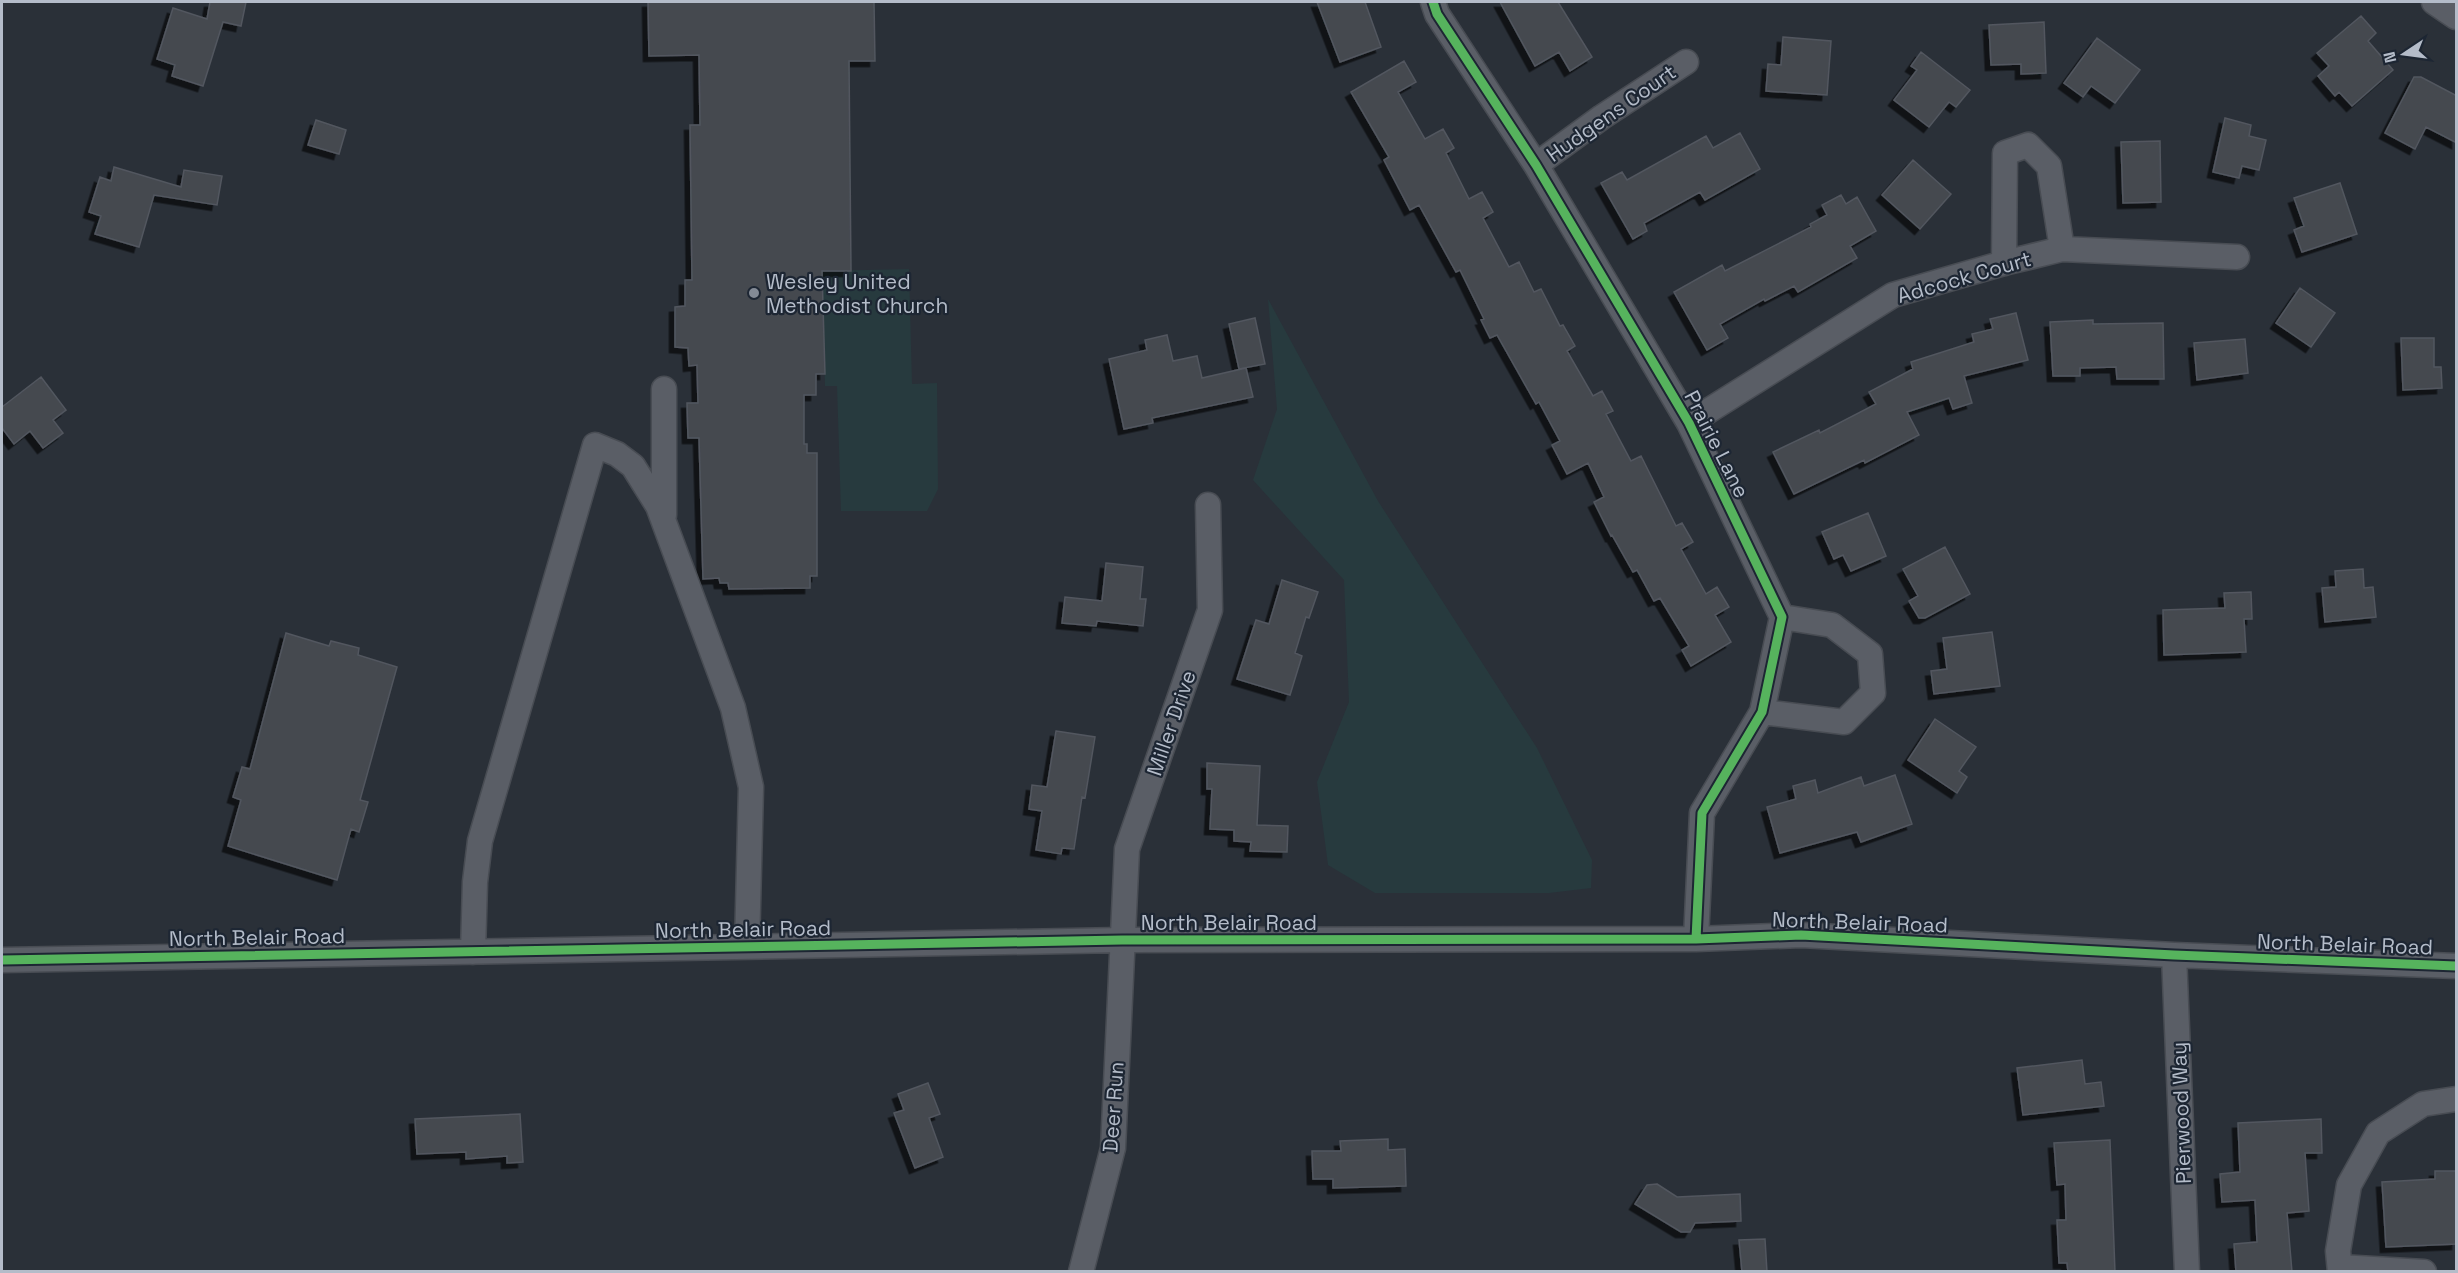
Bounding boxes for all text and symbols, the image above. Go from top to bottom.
north arrow [2374,24,2434,84]
text: N [2378,50,2401,65]
street label: Hudgens Court [1541,58,1681,168]
street label: Adcock Court [1894,245,2034,309]
place label: Wesley United Methodist Church [766,268,948,319]
marker: Wesley United Methodist Church [747,286,761,300]
street label: Prairie Lane [1678,386,1756,502]
street label: Miller Drive [1140,667,1202,779]
street label: North Belair Road [1771,905,1949,939]
street label: North Belair Road [1141,909,1317,936]
street label: North Belair Road [655,914,831,944]
street label: North Belair Road [169,922,345,952]
street label: North Belair Road [2256,927,2434,961]
street label: Pierwood Way [2165,1041,2197,1185]
street label: Deer Run [1096,1061,1130,1153]

